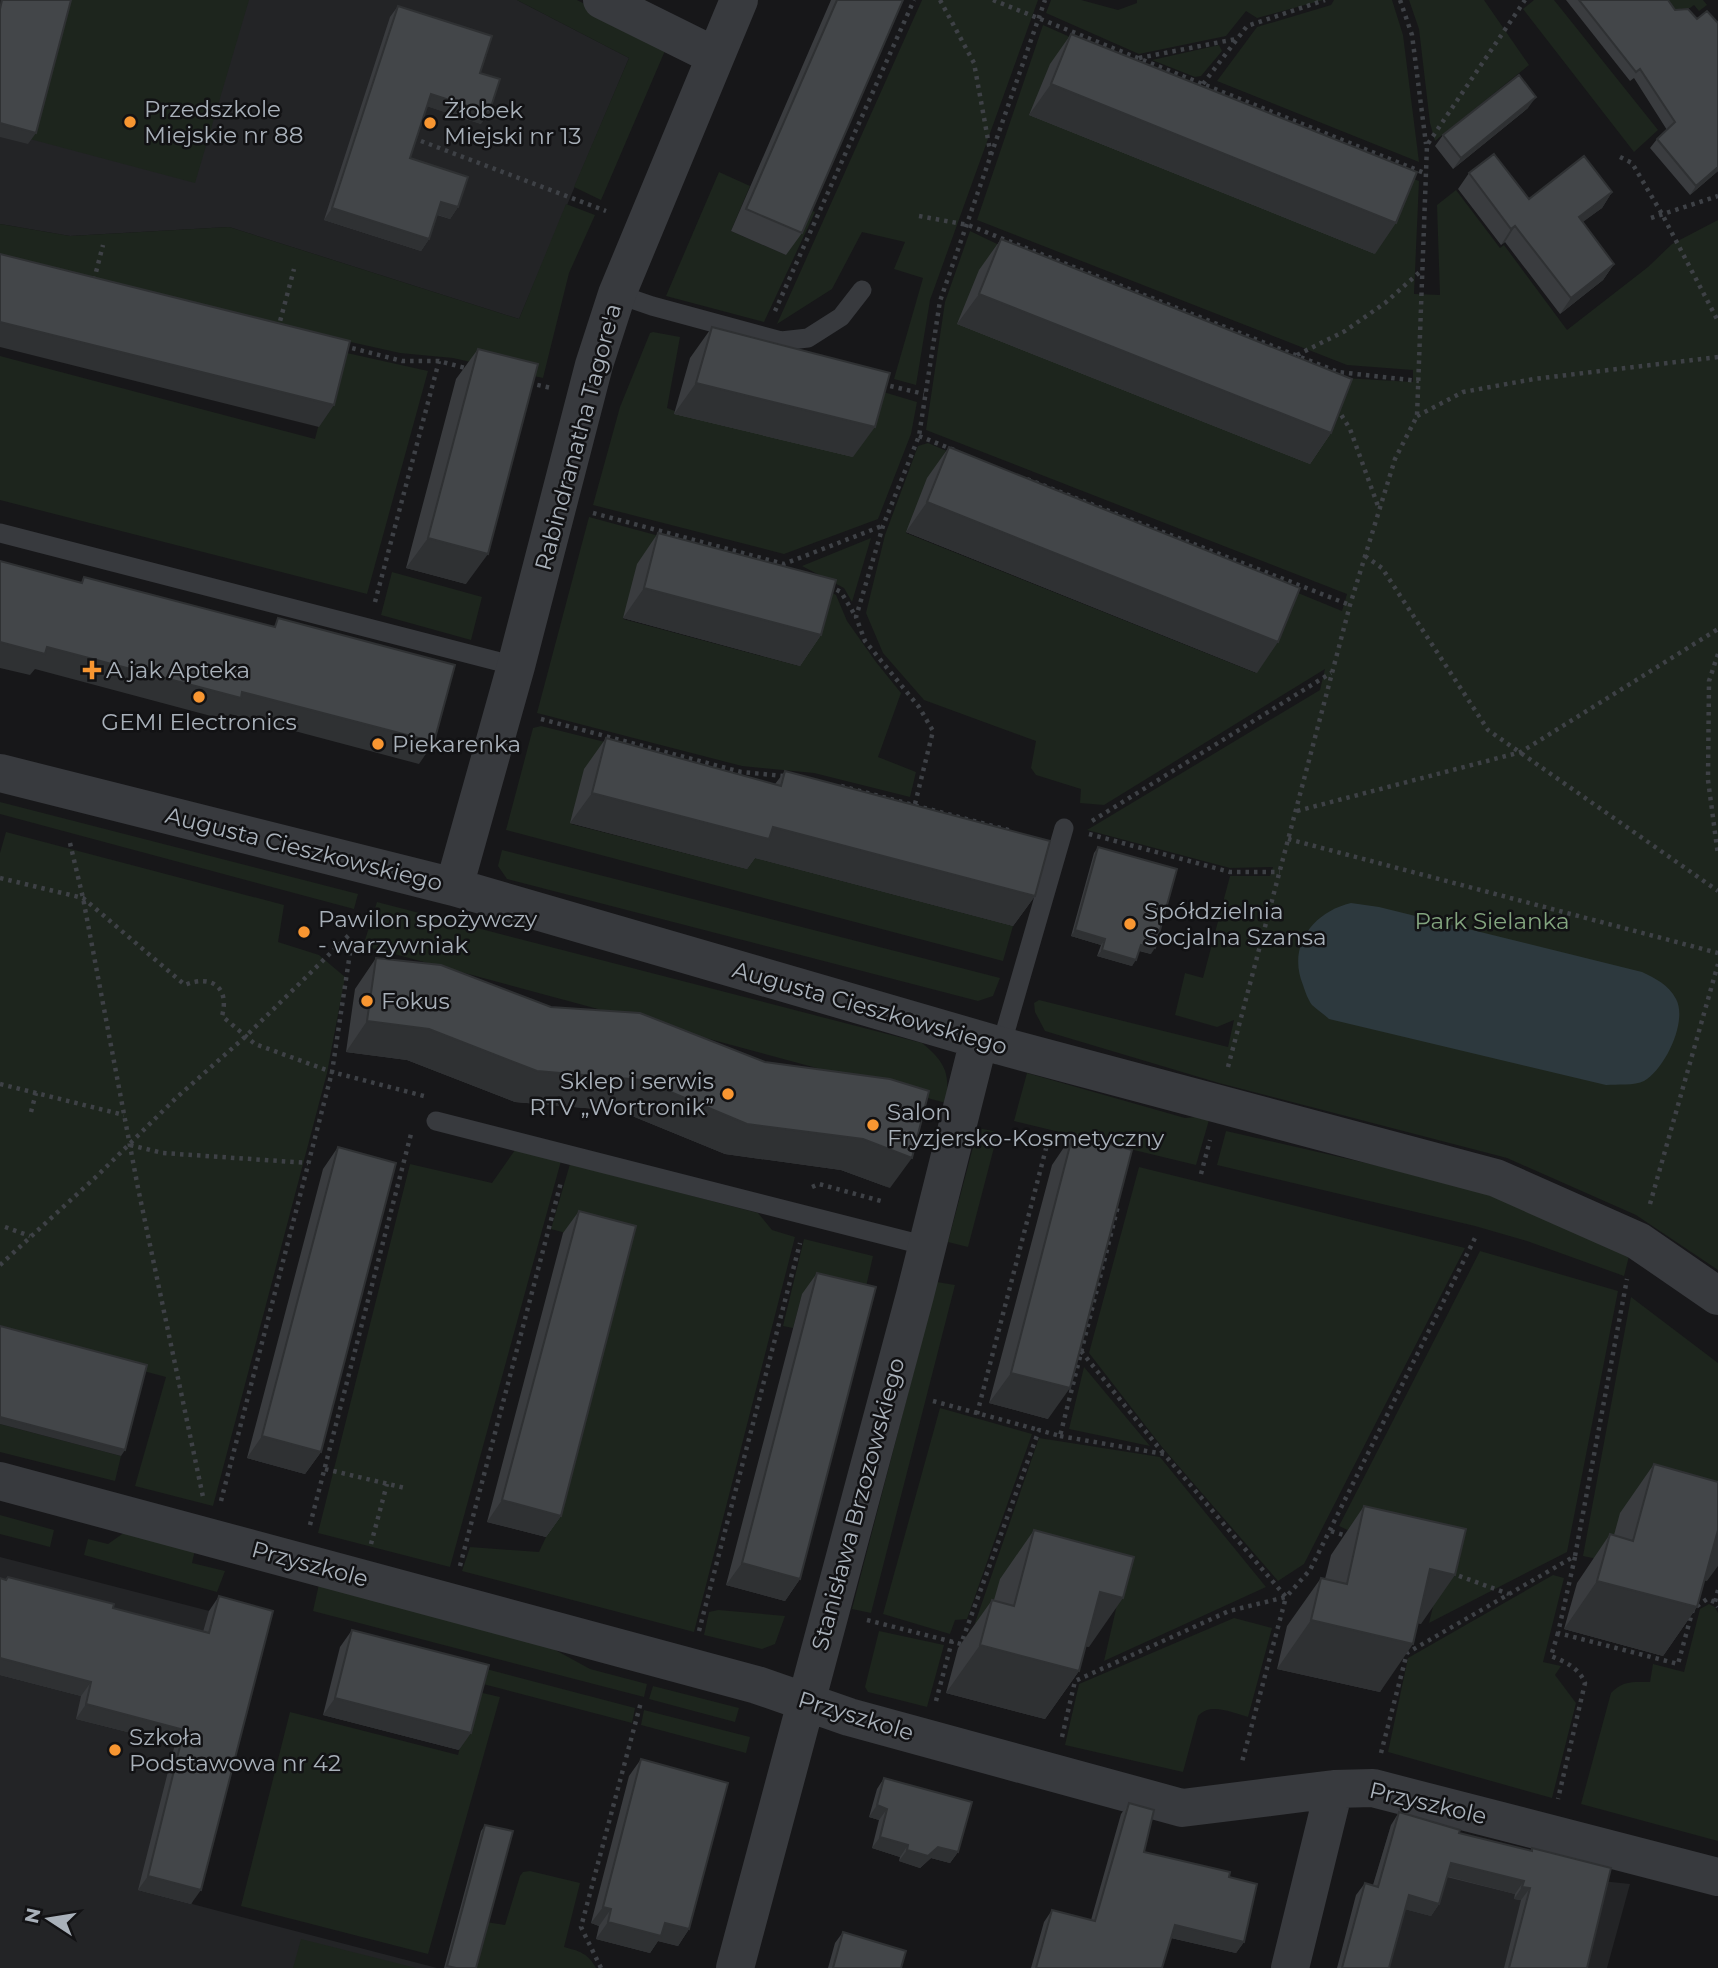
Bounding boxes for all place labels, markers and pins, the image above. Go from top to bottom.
place label: Przedszkole Miejskie nr 88 [144,95,303,149]
place label: Żłobek Miejski nr 13 [444,96,581,150]
marker: Przedszkole Miejskie nr 88 [122,114,138,130]
marker: Żłobek Miejski nr 13 [422,115,438,131]
place label: A jak Apteka [106,656,250,684]
marker: A jak Apteka [84,662,100,678]
marker: GEMI Electronics [191,689,207,705]
place label: GEMI Electronics [101,708,297,736]
place label: Piekarenka [392,730,521,758]
marker: Piekarenka [370,736,386,752]
place label: Spółdzielnia Socjalna Szansa [1144,897,1327,951]
place label: Pawilon spożywczy - warzywniak [318,905,538,959]
marker: Spółdzielnia Socjalna Szansa [1122,916,1138,932]
marker: Pawilon spożywczy - warzywniak [296,924,312,940]
place label: Fokus [381,987,450,1015]
marker: Fokus [359,993,375,1009]
place label: Sklep i serwis RTV „Wortronik” [529,1067,714,1121]
marker: Sklep i serwis RTV „Wortronik” [720,1086,736,1102]
place label: Salon Fryzjersko-Kosmetyczny [887,1098,1165,1152]
marker: Salon Fryzjersko-Kosmetyczny [865,1117,881,1133]
place label: Szkoła Podstawowa nr 42 [129,1723,341,1777]
marker: Szkoła Podstawowa nr 42 [107,1742,123,1758]

